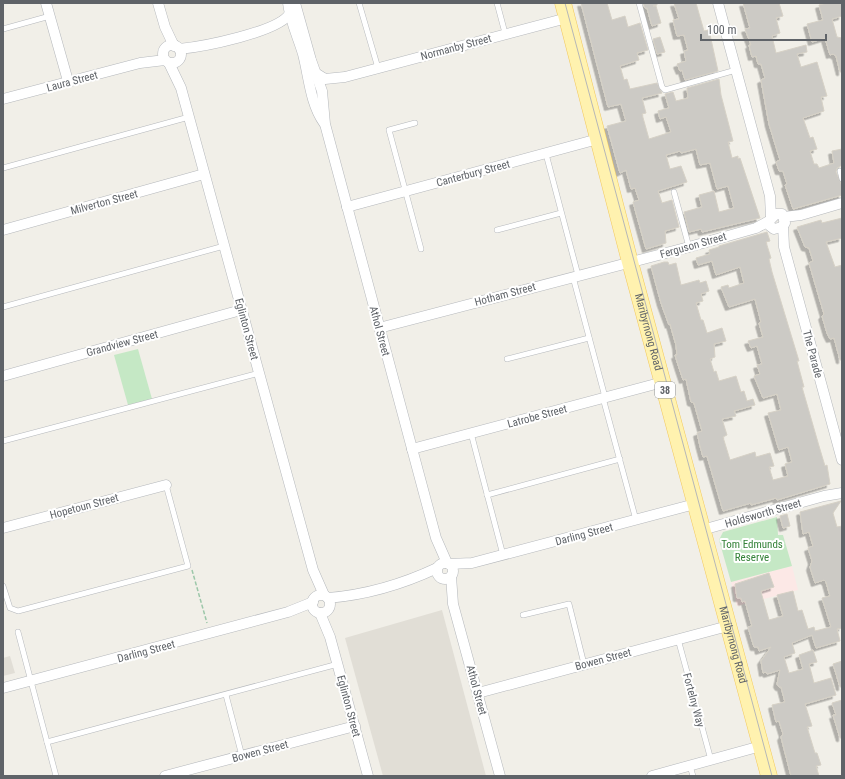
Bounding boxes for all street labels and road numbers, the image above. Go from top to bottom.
street label: Normanby Street [419,32,493,63]
street label: Laura Street [45,68,99,95]
street label: Canterbury Street [435,157,511,190]
street label: Milverton Street [69,187,139,218]
street label: Ferguson Street [658,230,728,261]
street label: Hotham Street [473,280,537,309]
street label: Maribyrnong Road [632,292,665,372]
street label: Eglinton Street [232,297,261,361]
street label: Athol Street [367,305,392,358]
street label: Grandview Street [85,328,159,359]
street label: The Parade [800,329,825,379]
road number: 38 [655,382,675,398]
street label: Latrobe Street [506,402,568,431]
street label: Hopetoun Street [48,491,120,522]
street label: Holdsworth Street [724,496,803,531]
street label: Darling Street [554,521,614,548]
street label: Maribyrnong Road [716,605,750,685]
street label: Darling Street [116,638,176,665]
street label: Bowen Street [574,646,633,673]
street label: Athol Street [464,664,489,717]
street label: Fortelny Way [680,672,707,729]
street label: Eglinton Street [334,674,363,738]
street label: Bowen Street [231,738,290,765]

